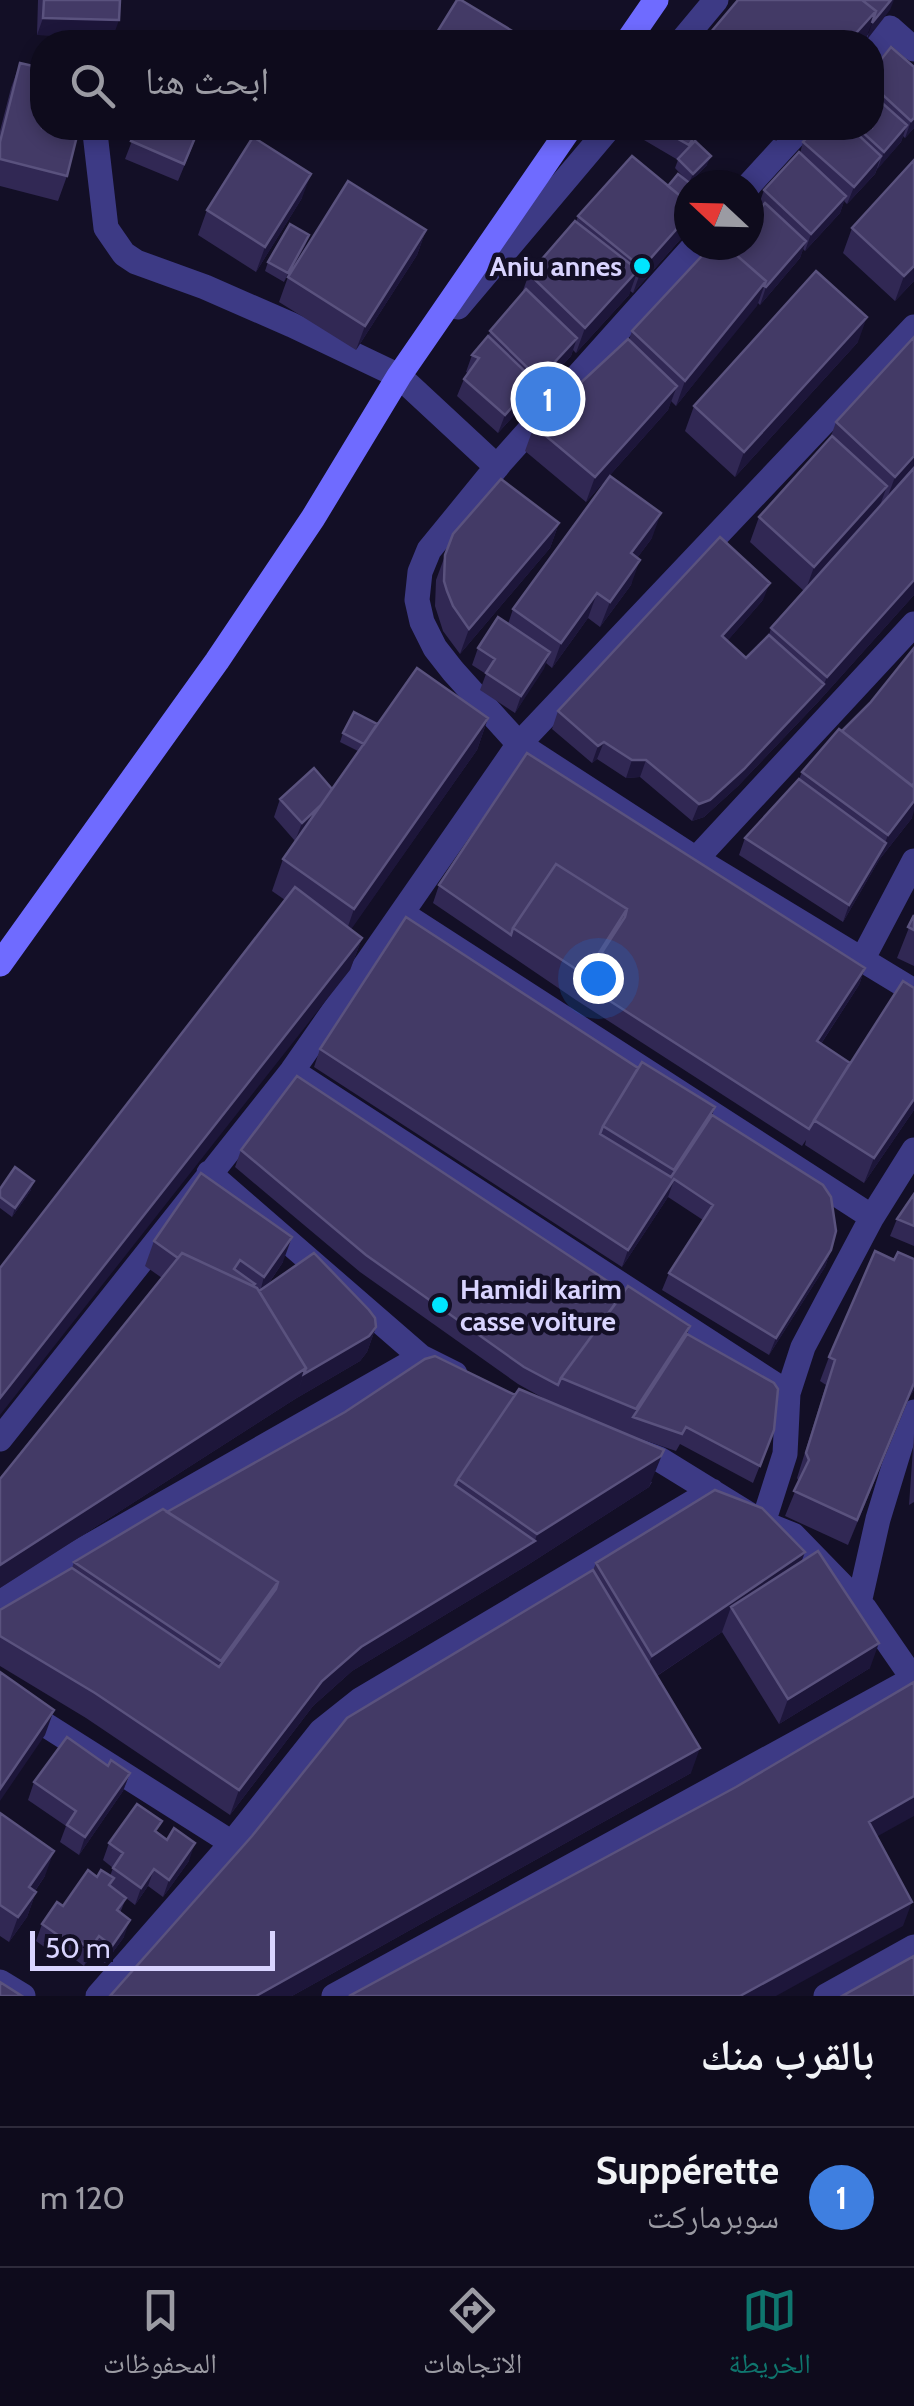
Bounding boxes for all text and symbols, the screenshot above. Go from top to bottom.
search box [30,30,884,140]
text: ابحث هنا [145,57,269,104]
icon: search [65,58,120,113]
north arrow [674,170,764,260]
place label: Aniu annes [489,249,622,283]
marker: Aniu annes [631,255,653,277]
pin: 1 [516,362,580,436]
your location [573,953,624,1004]
place label: Hamidi karim casse voiture [460,1272,622,1338]
marker: Hamidi karim casse voiture [429,1294,451,1316]
scale bar [30,1926,275,1970]
text: 50 m [45,1931,111,1965]
text: بالقرب منك [701,2029,874,2081]
text: Suppérette [596,2147,779,2194]
text: 120 m [40,2178,125,2217]
text: 1 [836,2178,847,2217]
text: سوبرماركت [647,2197,779,2236]
tab: المحفوظات [103,2283,217,2391]
tab: الاتجاهات [423,2283,522,2391]
tab: الخريطة [729,2283,811,2391]

